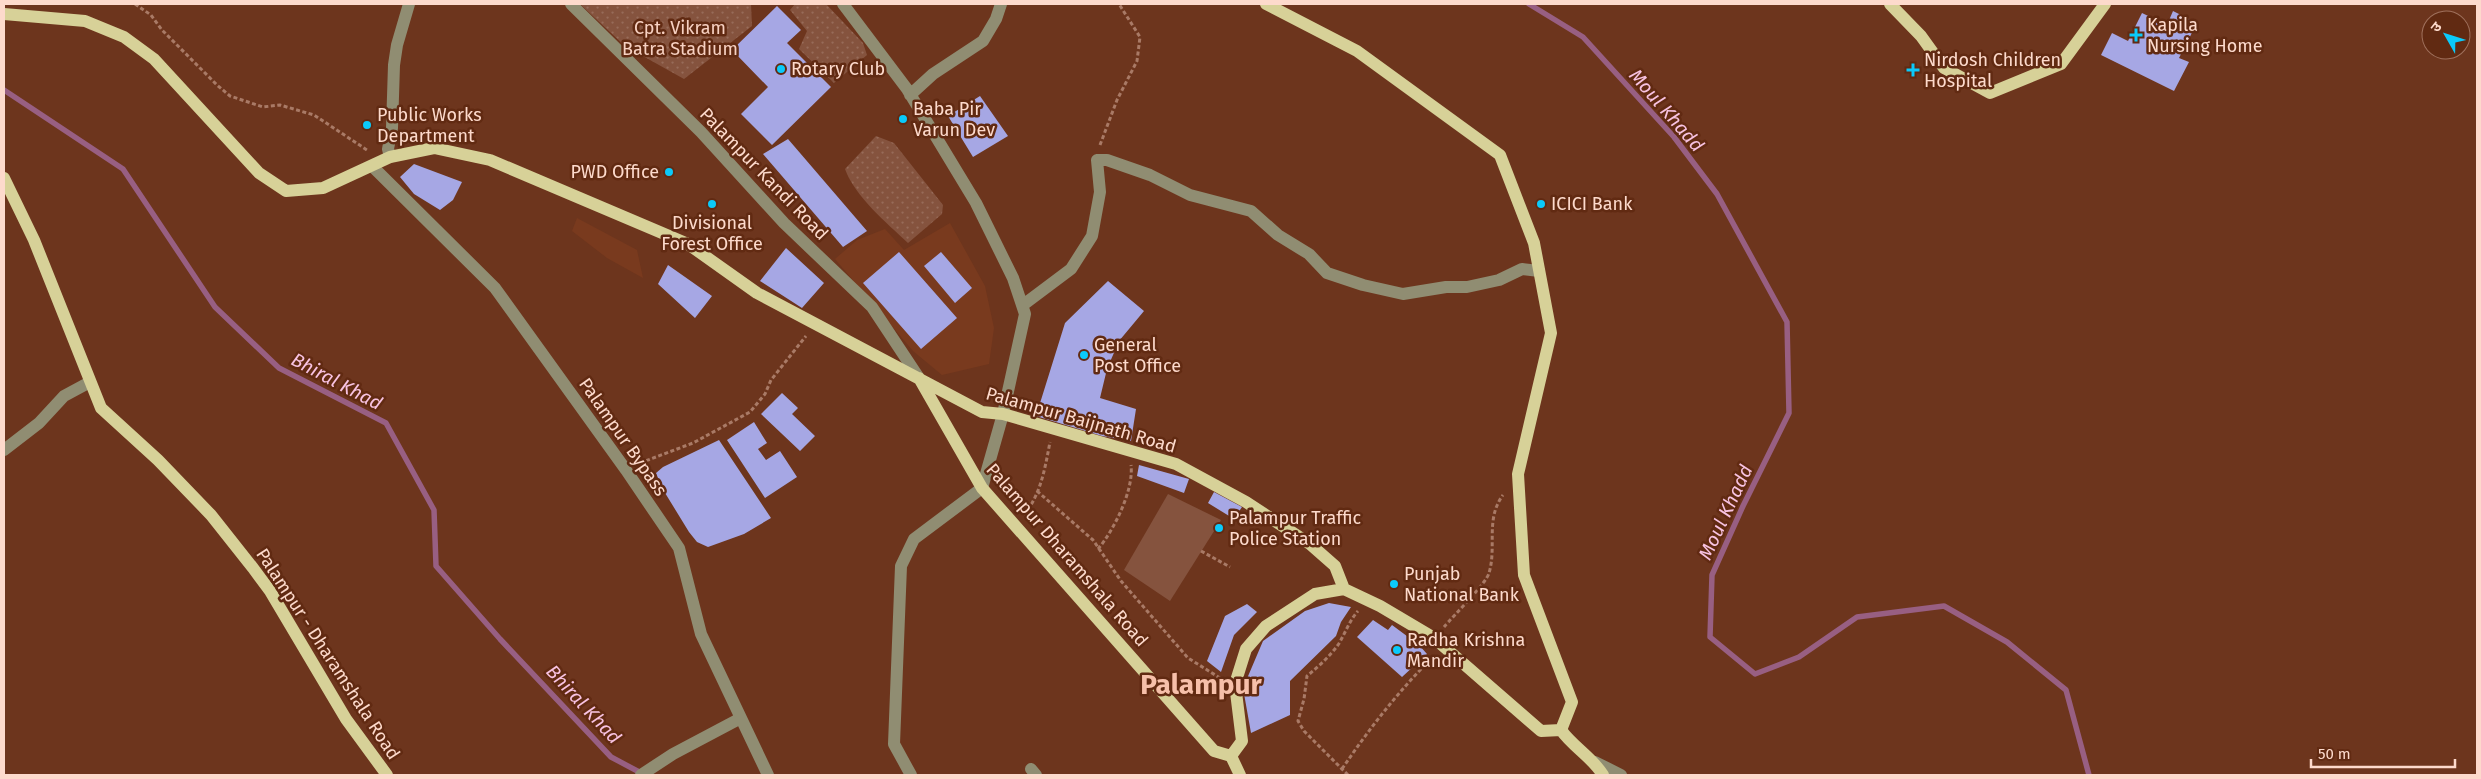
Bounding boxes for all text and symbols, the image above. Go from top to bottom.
north arrow [2421,10,2471,60]
place label: Kapila Nursing Home [2147,14,2263,57]
park label: Cpt. Vikram Batra Stadium [622,17,738,60]
text: उ [2427,18,2446,36]
marker: Kapila Nursing Home [2129,28,2143,42]
place label: Nirdosh Children Hospital [1924,49,2061,92]
place label: Rotary Club [791,58,885,80]
marker: Rotary Club [775,63,787,75]
marker: Nirdosh Children Hospital [1906,63,1920,77]
water label: Moul Khadd [1624,64,1709,156]
place label: Baba Pir Varun Dev [913,98,995,141]
street label: Palampur Kandi Road [695,103,833,245]
place label: Public Works Department [377,104,482,147]
marker: Baba Pir Varun Dev [897,113,909,125]
marker: Public Works Department [361,119,373,131]
place label: PWD Office [571,161,659,183]
marker: PWD Office [663,166,675,178]
place label: ICICI Bank [1551,193,1633,215]
marker: Divisional Forest Office [706,198,718,210]
marker: ICICI Bank [1535,198,1547,210]
place label: Divisional Forest Office [661,212,763,255]
place label: General Post Office [1094,334,1181,377]
water label: Bhiral Khad [287,348,386,415]
marker: General Post Office [1078,349,1090,361]
street label: Palampur Bypass [574,374,672,500]
street label: Palampur Baijnath Road [983,382,1179,458]
street label: Palampur Dharamshala Road [981,459,1153,651]
water label: Moul Khadd [1693,461,1757,563]
place label: Palampur Traffic Police Station [1229,507,1362,550]
marker: Palampur Traffic Police Station [1213,522,1225,534]
street label: Palampur - Dharamshala Road [251,544,405,764]
place label: Punjab National Bank [1404,563,1520,606]
marker: Punjab National Bank [1388,578,1400,590]
place label: Radha Krishna Mandir [1407,629,1525,672]
marker: Radha Krishna Mandir [1391,644,1403,656]
water label: Bhiral Khad [541,660,626,749]
district label: Palampur [1140,668,1263,701]
scale bar [2311,736,2455,768]
text: 50 m [2318,745,2351,763]

